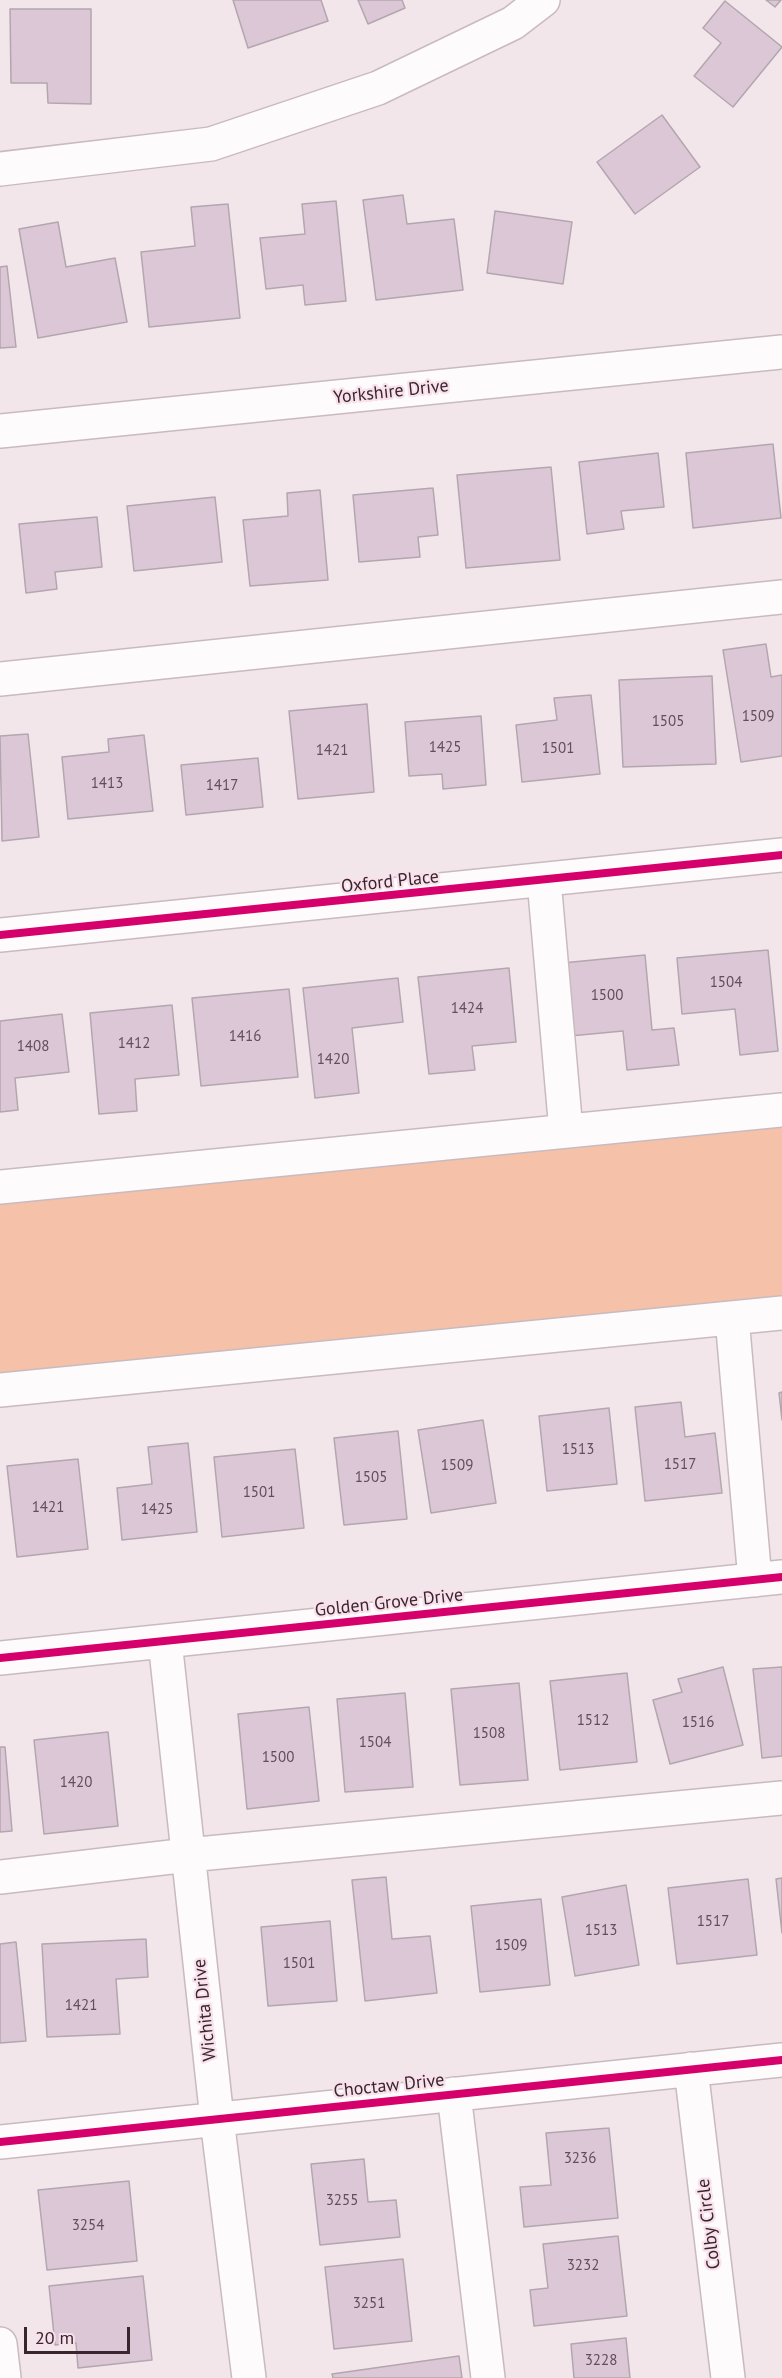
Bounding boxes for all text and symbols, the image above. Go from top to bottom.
street label: Yorkshire Drive [332,375,450,409]
house number: 1509 [742,708,774,726]
house number: 1505 [652,713,684,731]
house number: 1425 [429,739,461,757]
house number: 1501 [542,740,574,758]
house number: 1421 [316,742,348,760]
house number: 1413 [91,775,123,793]
house number: 1417 [206,777,238,795]
street label: Oxford Place [340,866,440,898]
house number: 1504 [710,974,742,992]
house number: 1500 [591,987,623,1005]
house number: 1424 [451,1000,483,1018]
house number: 1416 [229,1028,261,1046]
house number: 1412 [118,1035,150,1053]
house number: 1408 [17,1038,49,1056]
house number: 1420 [317,1051,349,1069]
house number: 1513 [562,1441,594,1459]
house number: 1517 [664,1456,696,1474]
house number: 1509 [441,1457,473,1475]
house number: 1505 [355,1469,387,1487]
house number: 1501 [243,1484,275,1502]
house number: 1421 [32,1499,64,1517]
house number: 1425 [141,1501,173,1519]
street label: Golden Grove Drive [314,1584,464,1622]
house number: 1512 [577,1712,609,1730]
house number: 1516 [682,1714,714,1732]
house number: 1508 [473,1725,505,1743]
house number: 1504 [359,1734,391,1752]
house number: 1500 [262,1749,294,1767]
house number: 1420 [60,1774,92,1792]
house number: 1517 [697,1913,729,1931]
house number: 1513 [585,1922,617,1940]
house number: 1509 [495,1937,527,1955]
house number: 1501 [283,1955,315,1973]
street label: Wichita Drive [189,1958,221,2062]
house number: 1421 [65,1997,97,2015]
street label: Choctaw Drive [333,2069,445,2103]
house number: 3236 [564,2150,596,2168]
street label: Colby Circle [693,2178,725,2270]
house number: 3255 [326,2192,358,2210]
house number: 3254 [72,2217,104,2235]
house number: 3232 [567,2257,599,2275]
house number: 3251 [353,2295,385,2313]
scale bar [27,2315,134,2353]
text: 20 m [35,2326,74,2349]
house number: 3228 [585,2352,617,2370]

